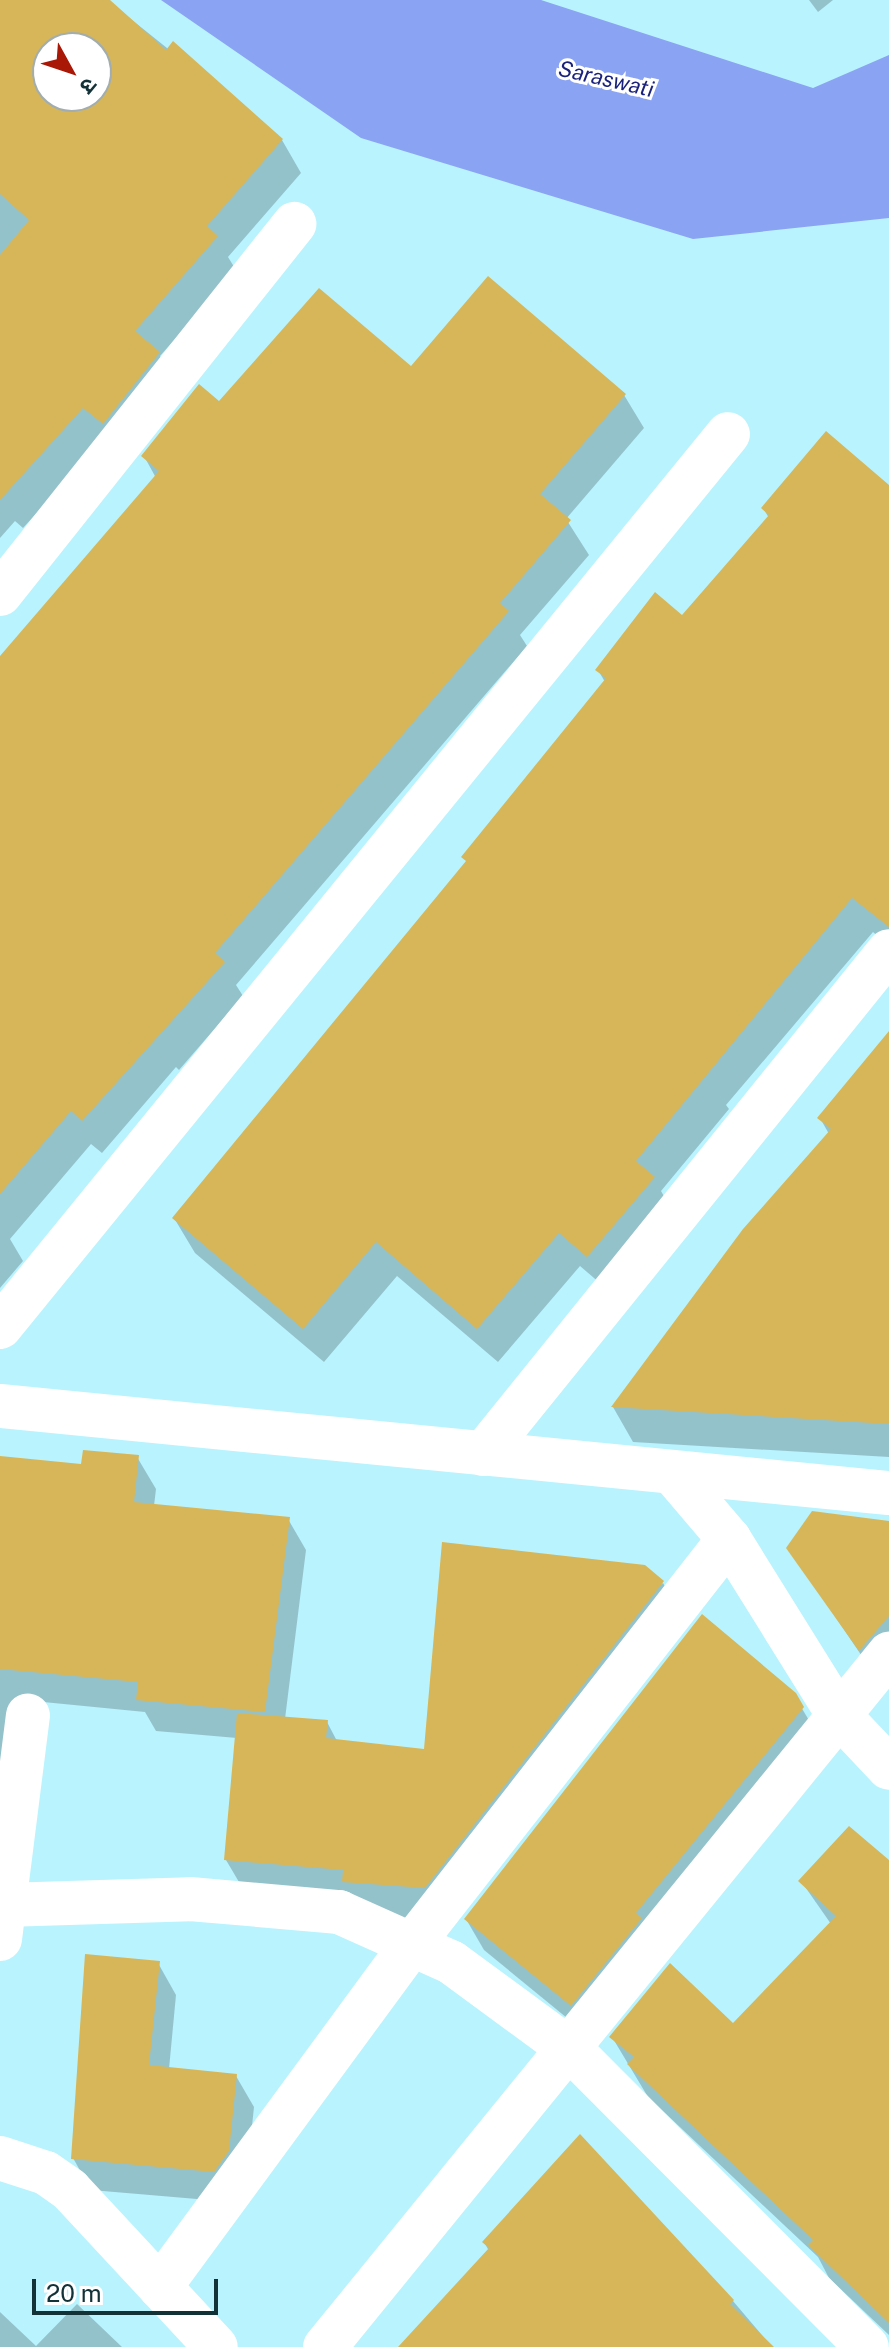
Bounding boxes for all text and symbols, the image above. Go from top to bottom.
north arrow [32,32,112,112]
water label: Saraswati [556,55,656,103]
text: उ [75,73,103,99]
scale bar [36,2263,222,2313]
text: 20 m [46,2279,102,2307]

